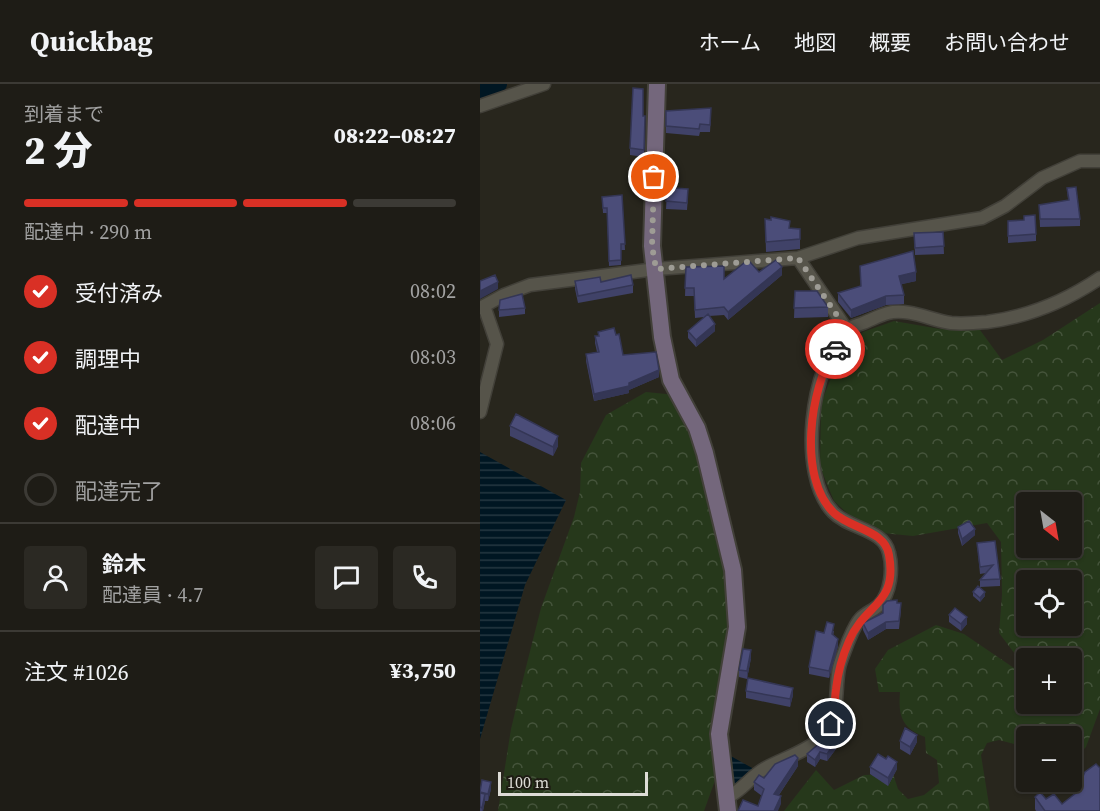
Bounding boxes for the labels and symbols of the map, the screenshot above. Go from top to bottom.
pin [628,151,679,202]
courier [805,319,865,379]
north arrow [1016,492,1082,558]
pin [805,698,856,749]
scale bar [498,769,648,796]

